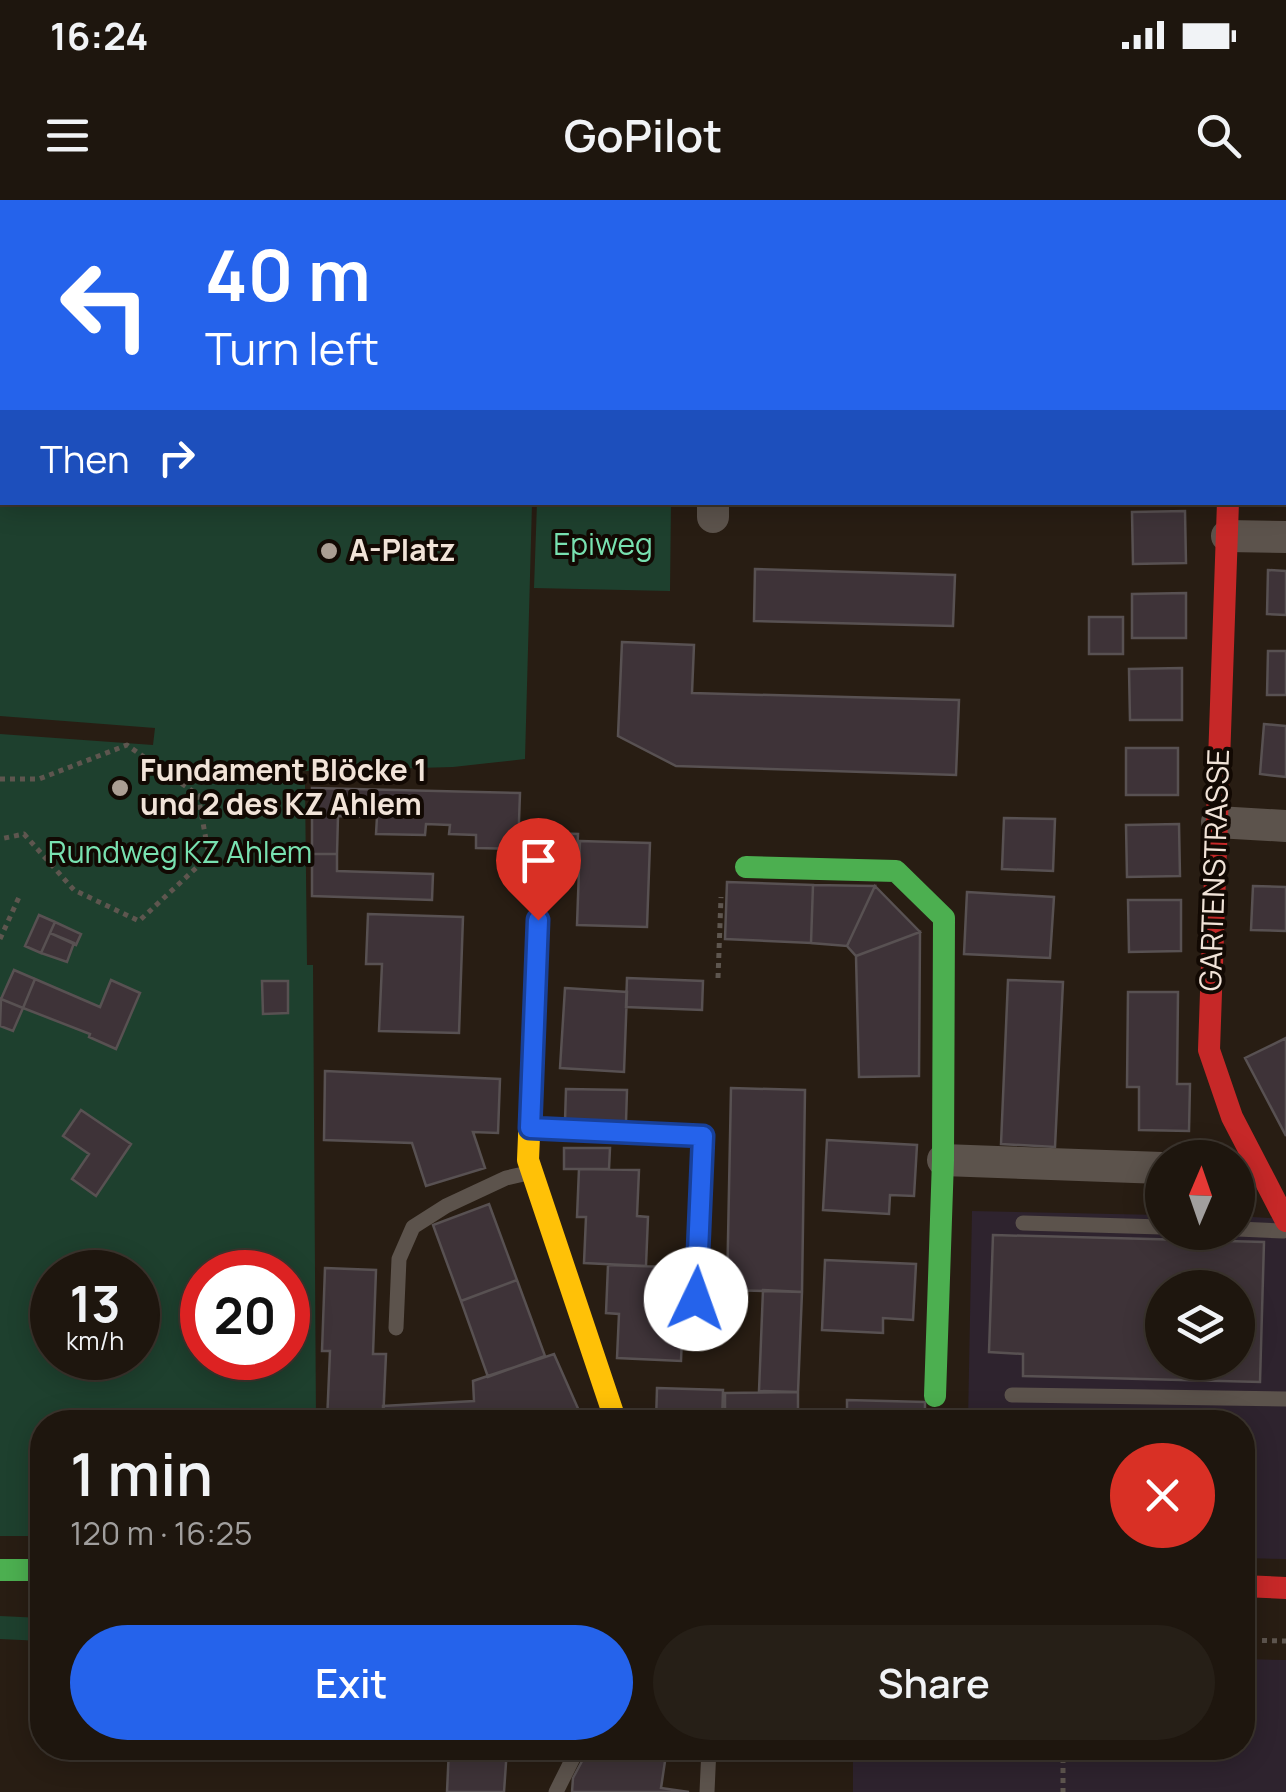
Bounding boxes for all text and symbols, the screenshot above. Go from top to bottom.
text: 16:24 [50,9,148,61]
text: GoPilot [564,104,722,166]
icon: menu [40,108,95,163]
icon: search [1191,108,1246,163]
text: 40 m [205,226,371,322]
icon: left [40,240,170,370]
text: Turn left [205,317,379,379]
icon: right [149,430,204,485]
text: Then [40,432,129,484]
park label: Epiweg [553,523,653,564]
place label: A-Platz [349,529,456,570]
marker: A-Platz [318,540,340,562]
street label: GARTENSTRASSE [1189,748,1238,992]
place label: Fundament Blöcke 1 und 2 des KZ Ahlem [140,749,427,824]
marker: Fundament Blöcke 1 und 2 des KZ Ahlem [109,777,131,799]
pin [496,818,581,921]
park label: Rundweg KZ Ahlem [48,831,312,872]
icon: arrive [511,833,566,888]
north arrow [1145,1140,1255,1250]
map controls [1145,1140,1255,1380]
position arrow [644,1247,748,1351]
speed limit sign: 20 [180,1250,310,1380]
text: 13 [70,1269,120,1337]
button: layers [1145,1270,1255,1380]
text: km/h [66,1323,124,1358]
text: 1 min [70,1432,213,1514]
button: close [1110,1443,1215,1548]
text: 120 m · 16:25 [70,1511,252,1555]
button: Exit [70,1625,633,1740]
button: Share [653,1625,1215,1740]

